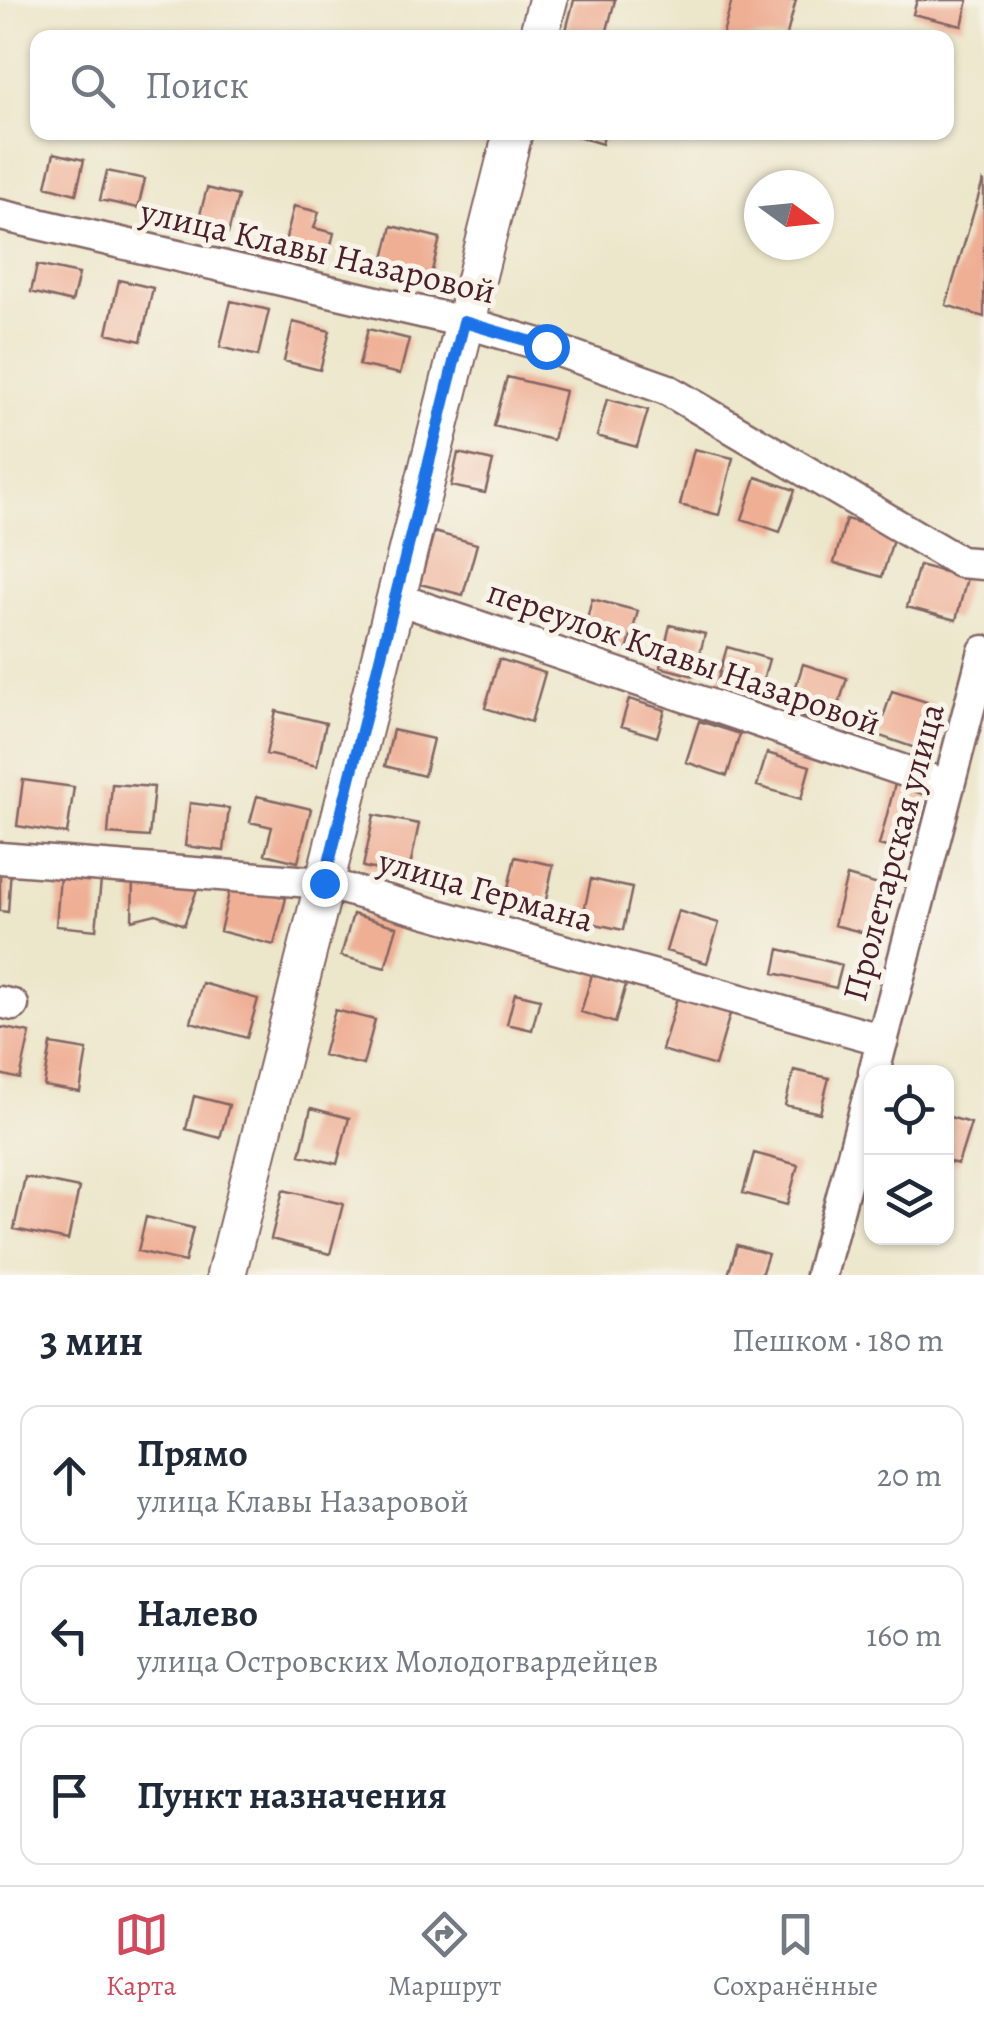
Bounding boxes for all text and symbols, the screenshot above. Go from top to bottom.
search box [30,30,954,140]
icon: search [65,58,120,113]
text: Поиск [145,59,249,111]
north arrow [744,170,834,260]
street label: улица Клавы Назаровой [135,187,500,315]
route start [524,324,570,370]
street label: переулок Клавы Назаровой [481,567,887,747]
street label: Пролетарская улица [830,698,956,1006]
street label: улица Германа [372,836,599,944]
route end [302,861,348,907]
map controls [864,1065,954,1245]
button: locate [864,1065,954,1155]
button: layers [864,1155,954,1245]
text: 3 мин [40,1312,143,1369]
text: Пешком · 180 m [732,1318,944,1362]
text: Прямо [137,1427,248,1479]
icon: ahead [42,1448,97,1503]
text: 20 m [877,1453,942,1497]
text: улица Клавы Назаровой [137,1479,469,1523]
text: Налево [137,1587,258,1639]
icon: left [42,1608,97,1663]
text: 160 m [866,1613,942,1657]
text: улица Островских Молодогвардейцев [137,1639,658,1683]
icon: arrive [42,1768,97,1823]
text: Пункт назначения [137,1769,447,1821]
tab: Карта [106,1907,176,2005]
tab: Маршрут [388,1907,501,2005]
tab: Сохранённые [713,1907,878,2005]

